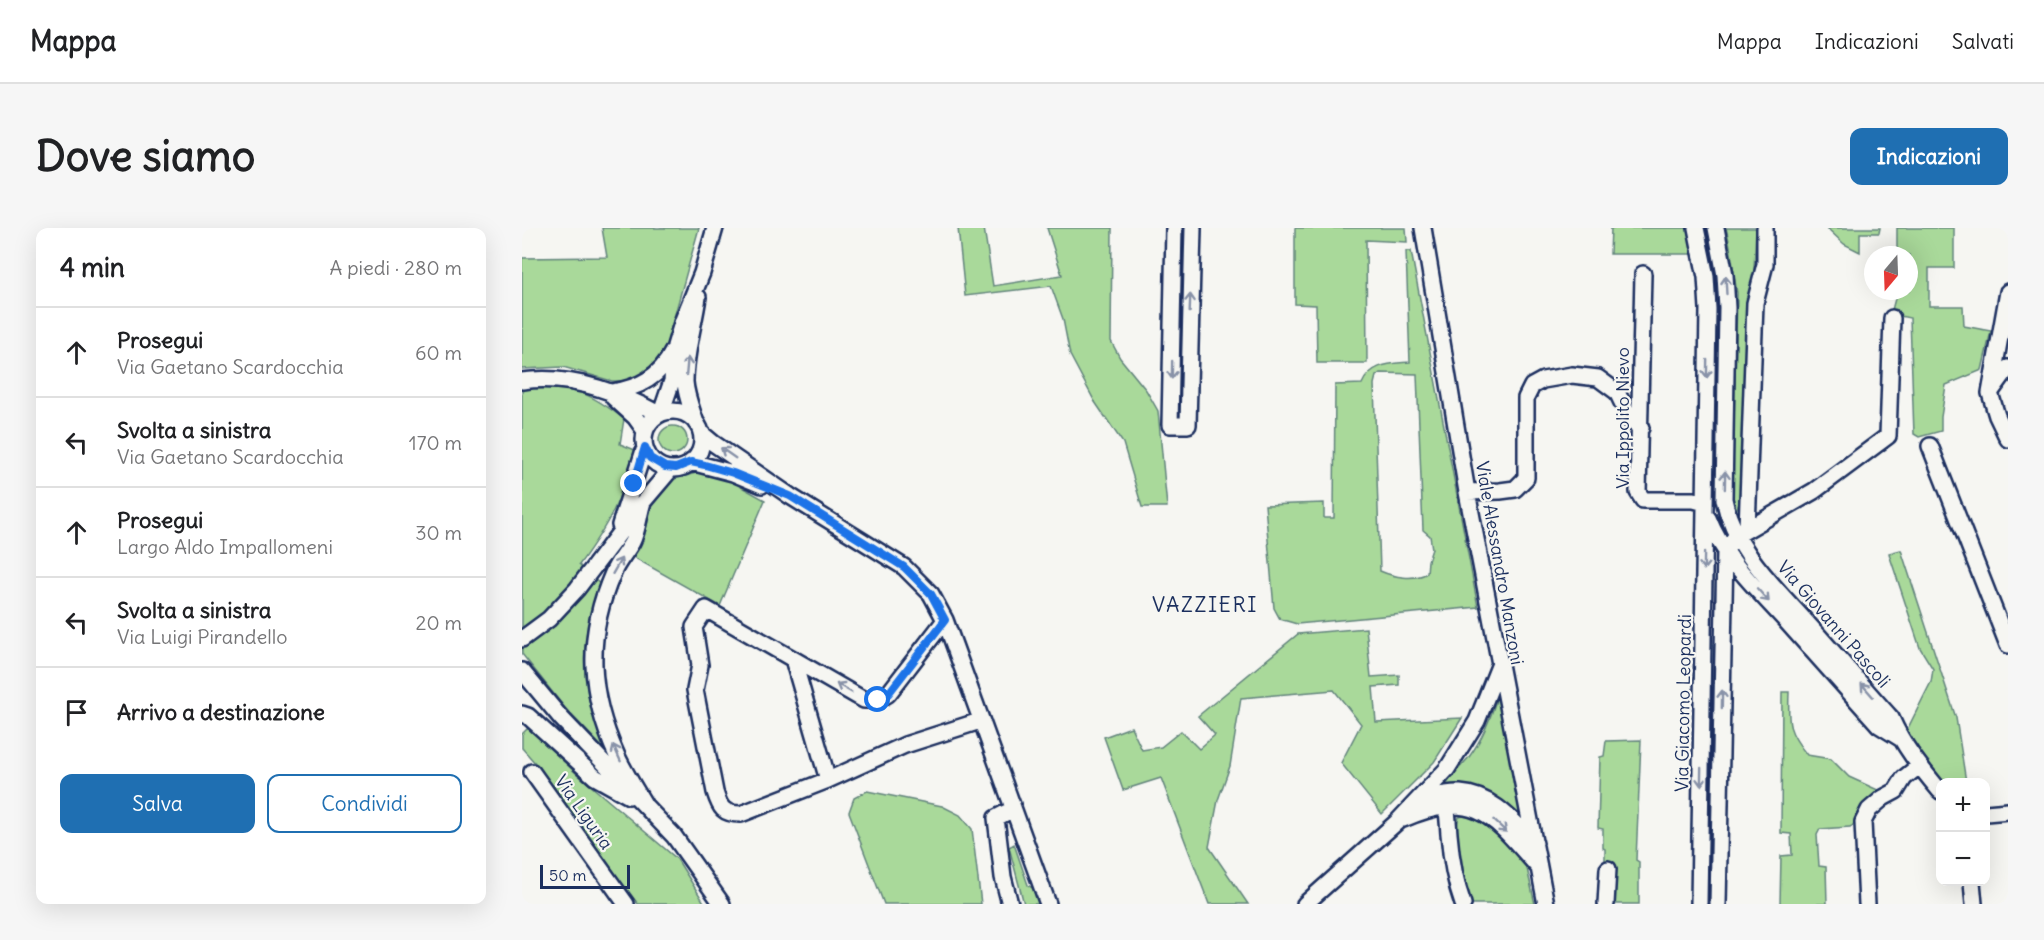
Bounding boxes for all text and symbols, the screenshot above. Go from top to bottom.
text: Mappa [30,23,116,59]
text: Mappa [1717,28,1782,55]
text: Indicazioni [1815,28,1919,55]
text: Salvati [1952,28,2014,55]
button: Indicazioni [1850,128,2008,185]
text: Dove siamo [36,130,255,182]
north arrow [1864,246,1918,300]
text: 4 min [60,251,125,284]
text: A piedi · 280 m [330,255,462,280]
one-way arrow [1720,275,1731,295]
one-way arrow [1185,294,1196,314]
text: Prosegui [117,326,203,354]
icon: ahead [60,336,93,369]
text: 60 m [415,340,462,365]
street label: Via Ippolito Nievo [1611,347,1634,489]
text: Via Gaetano Scardocchia [117,354,344,379]
one-way arrow [682,357,693,377]
one-way arrow [1702,359,1713,379]
one-way arrow [1166,360,1177,380]
text: Svolta a sinistra [117,416,271,444]
icon: left [60,426,93,459]
text: 170 m [409,430,462,455]
text: Via Gaetano Scardocchia [117,444,344,469]
one-way arrow [720,447,736,459]
street label: Viale Alessandro Manzoni [1471,459,1529,667]
route end [620,470,646,496]
one-way arrow [1719,470,1731,490]
text: Prosegui [117,506,203,534]
icon: ahead [60,516,93,549]
text: 30 m [415,520,462,545]
text: Largo Aldo Impallomeni [117,534,333,559]
one-way arrow [1698,551,1710,571]
street label: Via Giovanni Pascoli [1772,556,1896,692]
one-way arrow [611,558,623,575]
one-way arrow [1756,588,1770,603]
district label: VAZZIERI [1152,591,1258,618]
text: Svolta a sinistra [117,596,271,624]
icon: left [60,606,93,639]
text: 20 m [416,610,462,635]
street label: Via Giacomo Leopardi [1670,614,1696,792]
text: Via Luigi Pirandello [117,624,287,649]
one-way arrow [836,682,853,694]
one-way arrow [1860,683,1874,698]
route start [864,686,890,712]
one-way arrow [1716,689,1727,709]
icon: arrive [60,696,93,729]
text: Arrivo a destinazione [117,698,325,726]
one-way arrow [610,745,622,763]
one-way arrow [1695,767,1707,787]
street label: Via Liguria [550,770,618,854]
button: Salva [60,774,255,833]
button: Condividi [267,774,462,833]
map controls [1936,778,1990,886]
button: + [1936,778,1990,832]
one-way arrow [1492,819,1507,833]
button: − [1936,832,1990,886]
scale bar [540,862,630,890]
text: 50 m [549,865,587,885]

